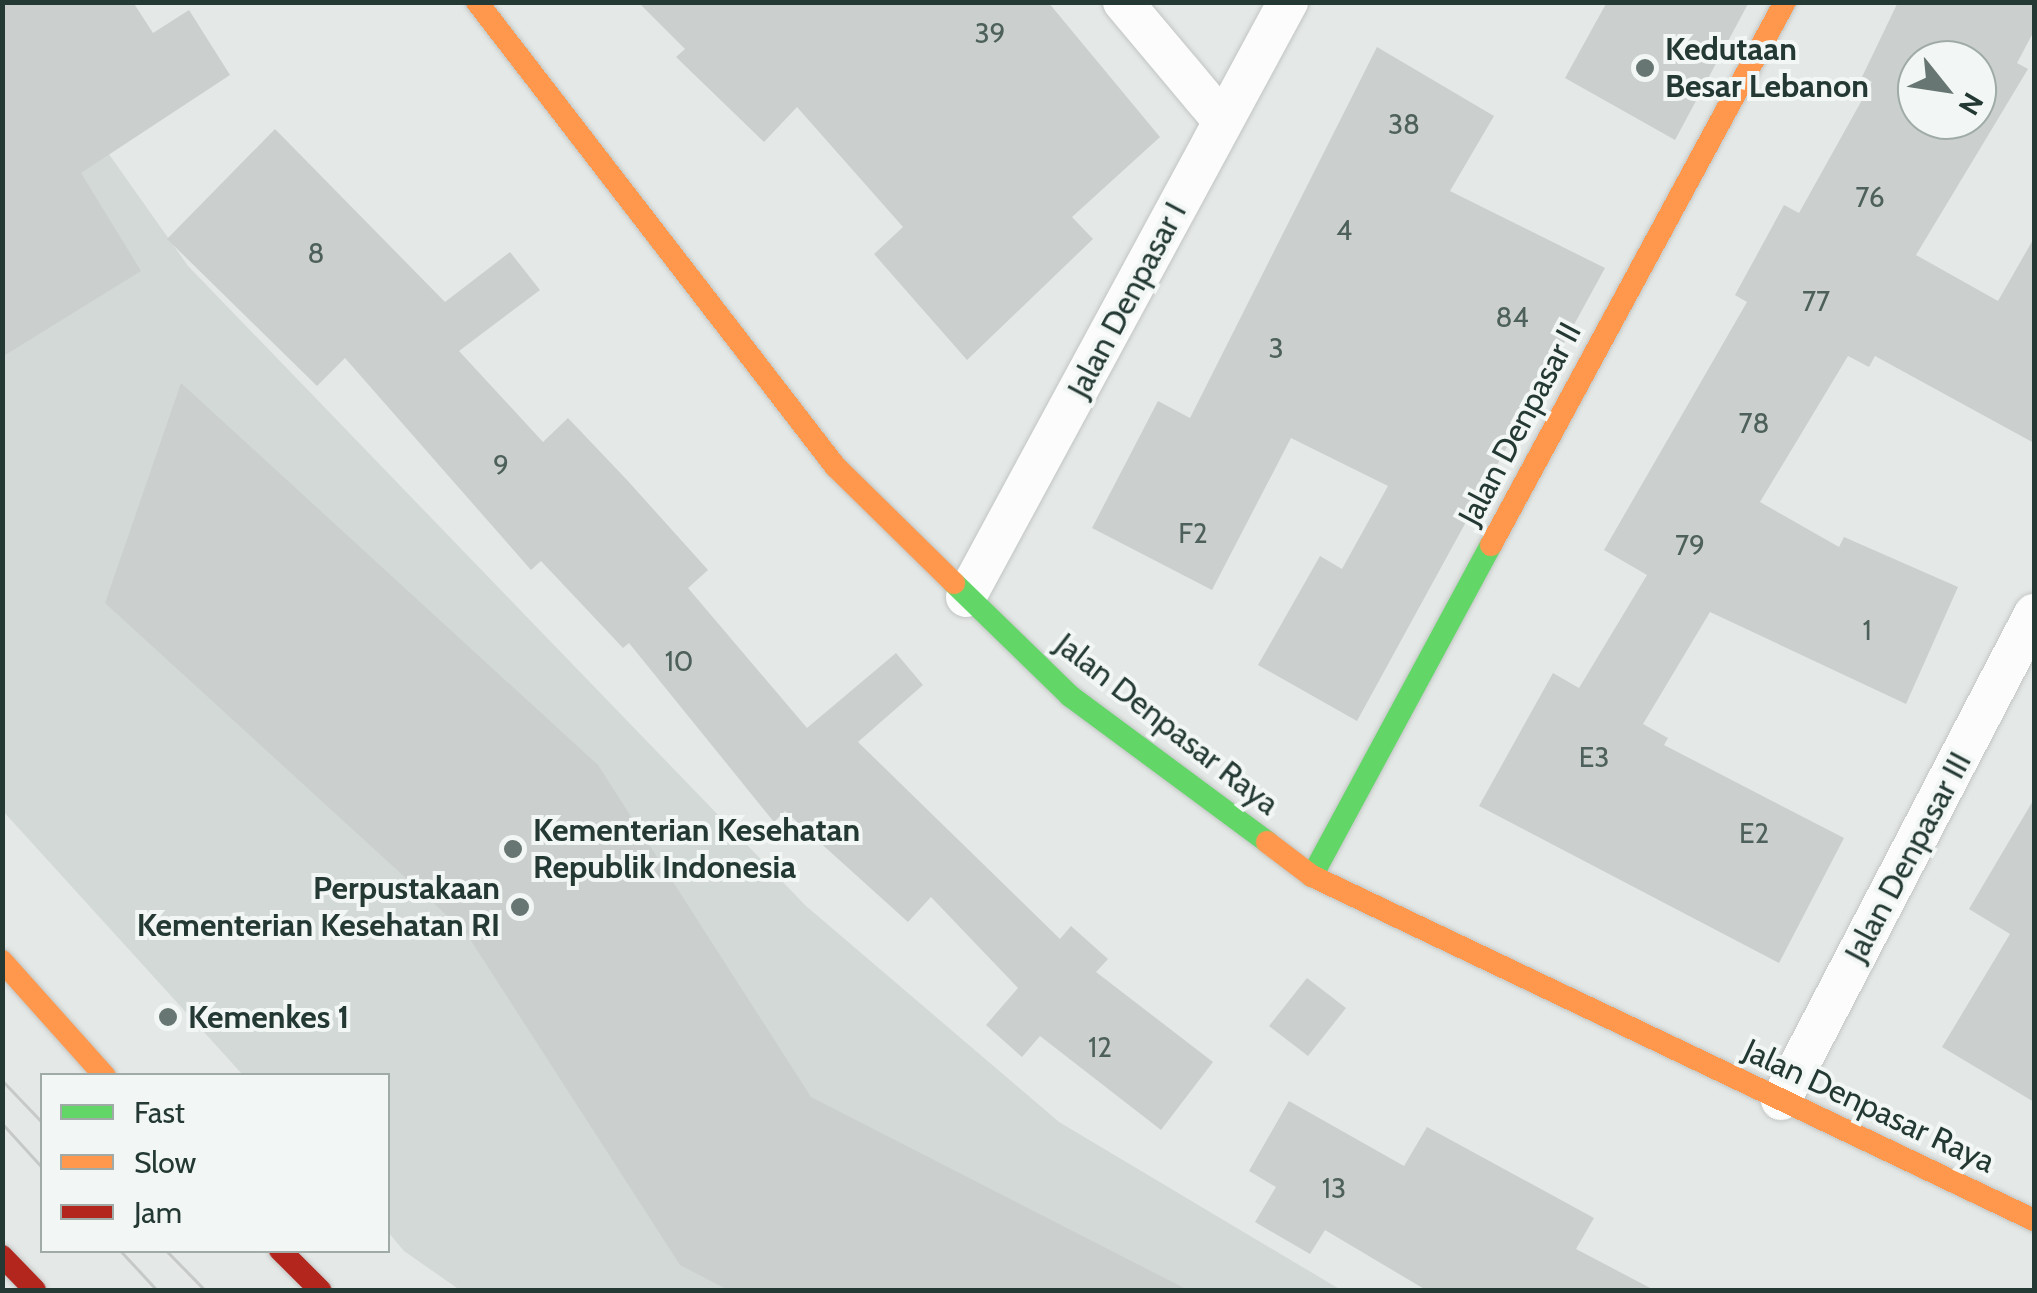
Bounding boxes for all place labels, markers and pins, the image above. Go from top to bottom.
place label: Kedutaan Besar Lebanon [1665,31,1869,106]
marker: Kedutaan Besar Lebanon [1634,57,1656,79]
place label: Kementerian Kesehatan Republik Indonesia [533,812,860,887]
marker: Kementerian Kesehatan Republik Indonesia [502,838,524,860]
place label: Perpustakaan Kementerian Kesehatan RI [137,870,500,945]
marker: Perpustakaan Kementerian Kesehatan RI [509,896,531,918]
place label: Kemenkes 1 [188,998,349,1036]
marker: Kemenkes 1 [157,1006,179,1028]

